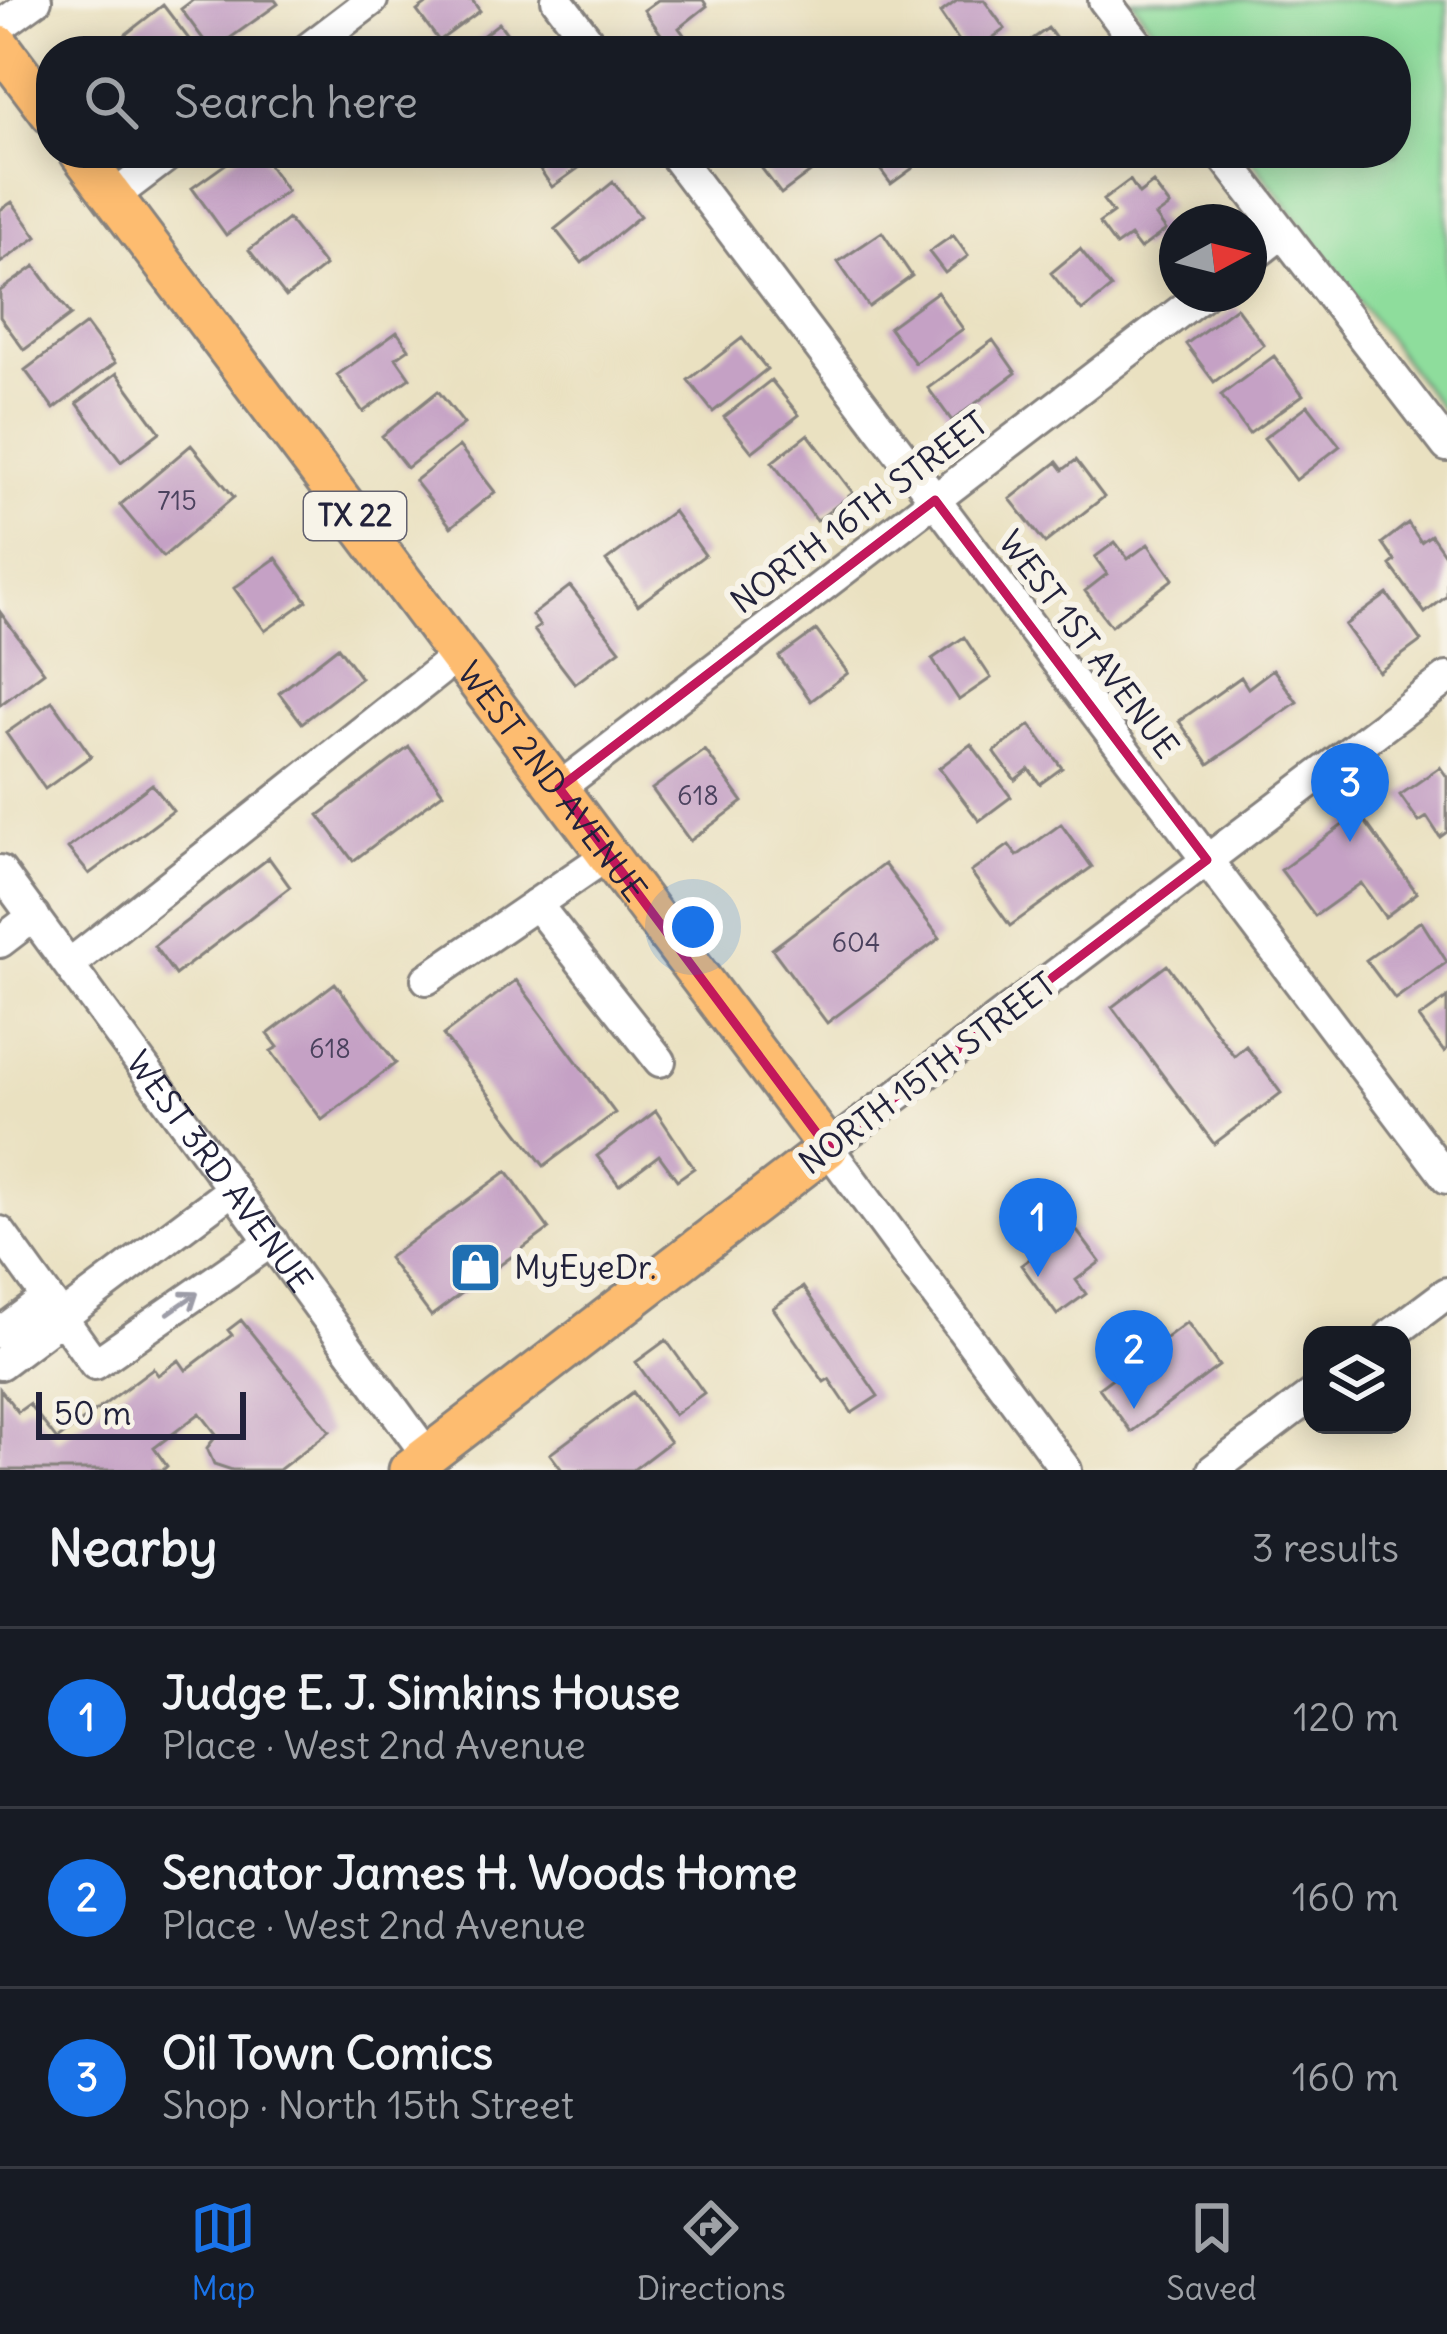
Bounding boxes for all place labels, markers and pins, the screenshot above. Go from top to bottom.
pin: 3 [1311,743,1389,842]
pin: 1 [999,1178,1077,1277]
shop icon: MyEyeDr. [447,1239,503,1295]
place label: MyEyeDr. [514,1246,656,1288]
pin: 2 [1095,1310,1173,1409]

